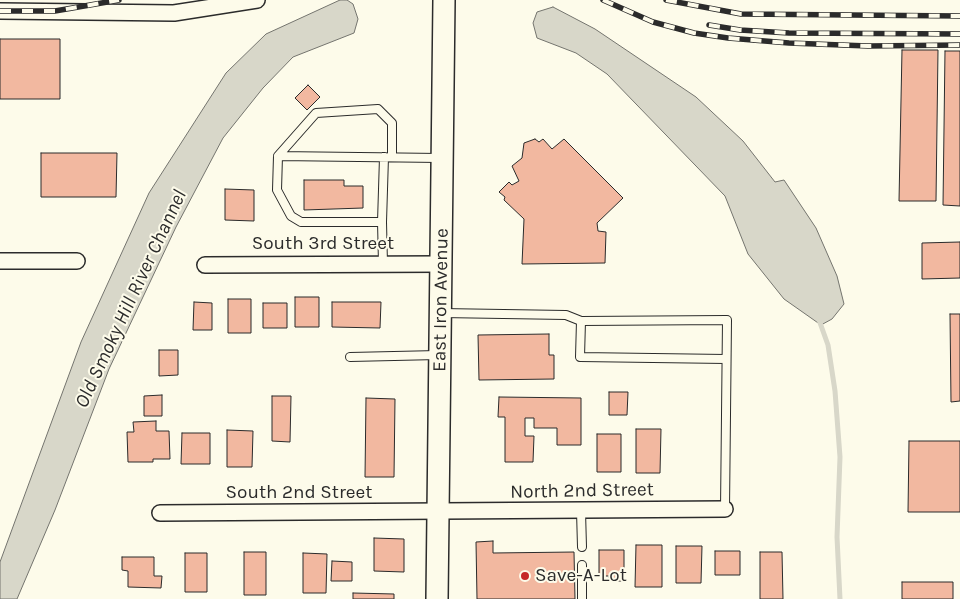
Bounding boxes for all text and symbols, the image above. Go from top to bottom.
water label: Old Smoky Hill River Channel [70,186,192,412]
street label: East Iron Avenue [428,228,454,372]
street label: South 3rd Street [252,233,394,255]
street label: North 2nd Street [510,478,654,504]
street label: South 2nd Street [226,482,372,504]
place label: Save-A-Lot [535,565,627,587]
marker: Save-A-Lot [519,570,531,582]

